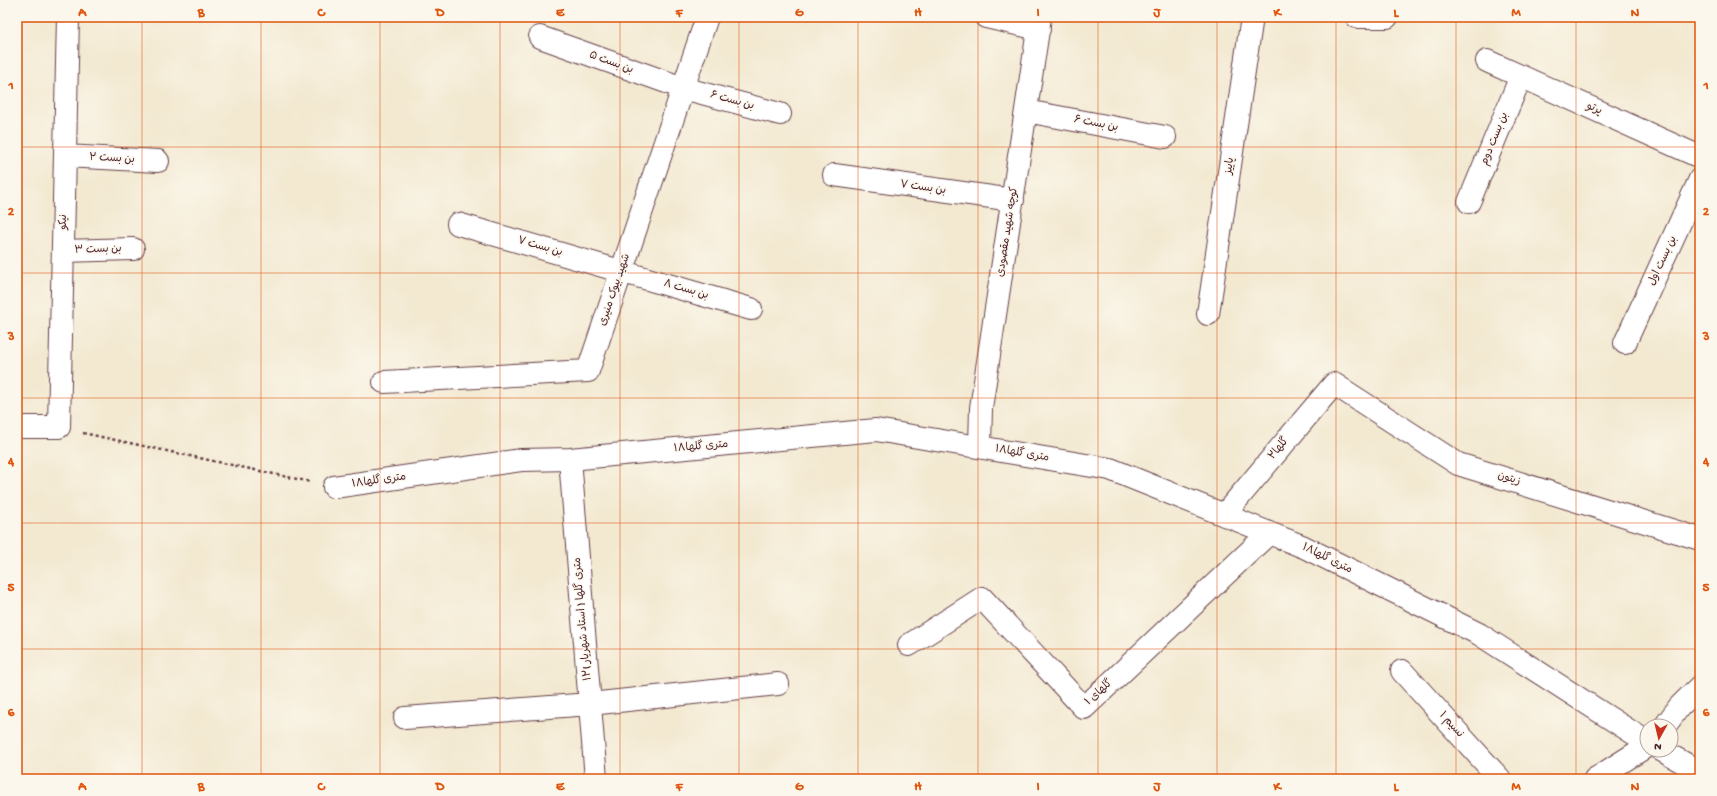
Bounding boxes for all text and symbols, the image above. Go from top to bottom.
text: A [77,6,87,21]
text: B [197,6,206,21]
text: C [316,6,326,21]
text: D [435,6,445,21]
text: E [556,6,565,21]
text: F [675,6,684,21]
text: G [795,6,804,21]
text: H [914,6,922,21]
text: I [1036,6,1040,21]
text: J [1153,6,1162,21]
text: K [1272,6,1282,21]
text: L [1394,6,1400,21]
text: M [1511,6,1521,21]
text: N [1631,6,1640,21]
street label: بن بست ۵ [587,49,635,77]
text: 1 [7,79,14,94]
text: 1 [1702,79,1709,94]
street label: بن بست ۶ [709,88,756,113]
street label: پرتو [1583,100,1604,118]
street label: بن بست دوم [1479,111,1512,168]
street label: بن بست ۶ [1073,113,1119,134]
street label: بن بست ۲ [89,152,135,166]
street label: پاییز [1222,156,1237,176]
street label: بن بست ۷ [899,179,947,197]
street label: کوچه شهید مقصودی [994,186,1021,278]
text: 2 [8,205,15,220]
text: 2 [1703,205,1710,220]
street label: نیکو [57,214,70,231]
street label: بن بست اول [1645,234,1680,288]
street label: بن بست ۷ [516,235,564,259]
street label: بن بست ۳ [74,243,122,257]
street label: شهید بیوک منیری [596,252,633,328]
street label: بن بست ۸ [662,278,710,302]
text: 3 [7,330,15,345]
text: 3 [1702,330,1710,345]
street label: گلها۲ [1265,434,1292,462]
street label: ۱۸متری گلها [673,437,729,455]
street label: ۱۸متری گلها [994,441,1050,465]
text: 4 [7,455,15,470]
text: 4 [1702,455,1710,470]
street label: ۱۸متری گلها [351,469,407,491]
street label: زیتون [1496,470,1522,488]
street label: ۱۸متری گلها [1300,540,1355,576]
street label: ۱۲متری گلها ( استاد شهریار ) [570,557,594,681]
text: 5 [8,581,15,596]
text: 5 [1703,581,1710,596]
street label: گلهای ۱ [1082,676,1115,708]
text: 6 [8,706,15,721]
text: 6 [1703,706,1710,721]
street label: نسیم ۱ [1436,710,1466,741]
north arrow [1639,718,1679,758]
text: N [1653,739,1662,752]
text: A [77,780,87,795]
text: B [197,780,206,795]
text: C [316,780,326,795]
text: D [435,780,445,795]
text: E [556,780,565,795]
text: F [675,780,684,795]
text: G [795,780,804,795]
text: H [914,780,922,795]
text: I [1036,780,1040,795]
text: J [1153,780,1162,795]
text: K [1272,780,1282,795]
text: L [1394,780,1400,795]
text: M [1511,780,1521,795]
text: N [1631,780,1640,795]

